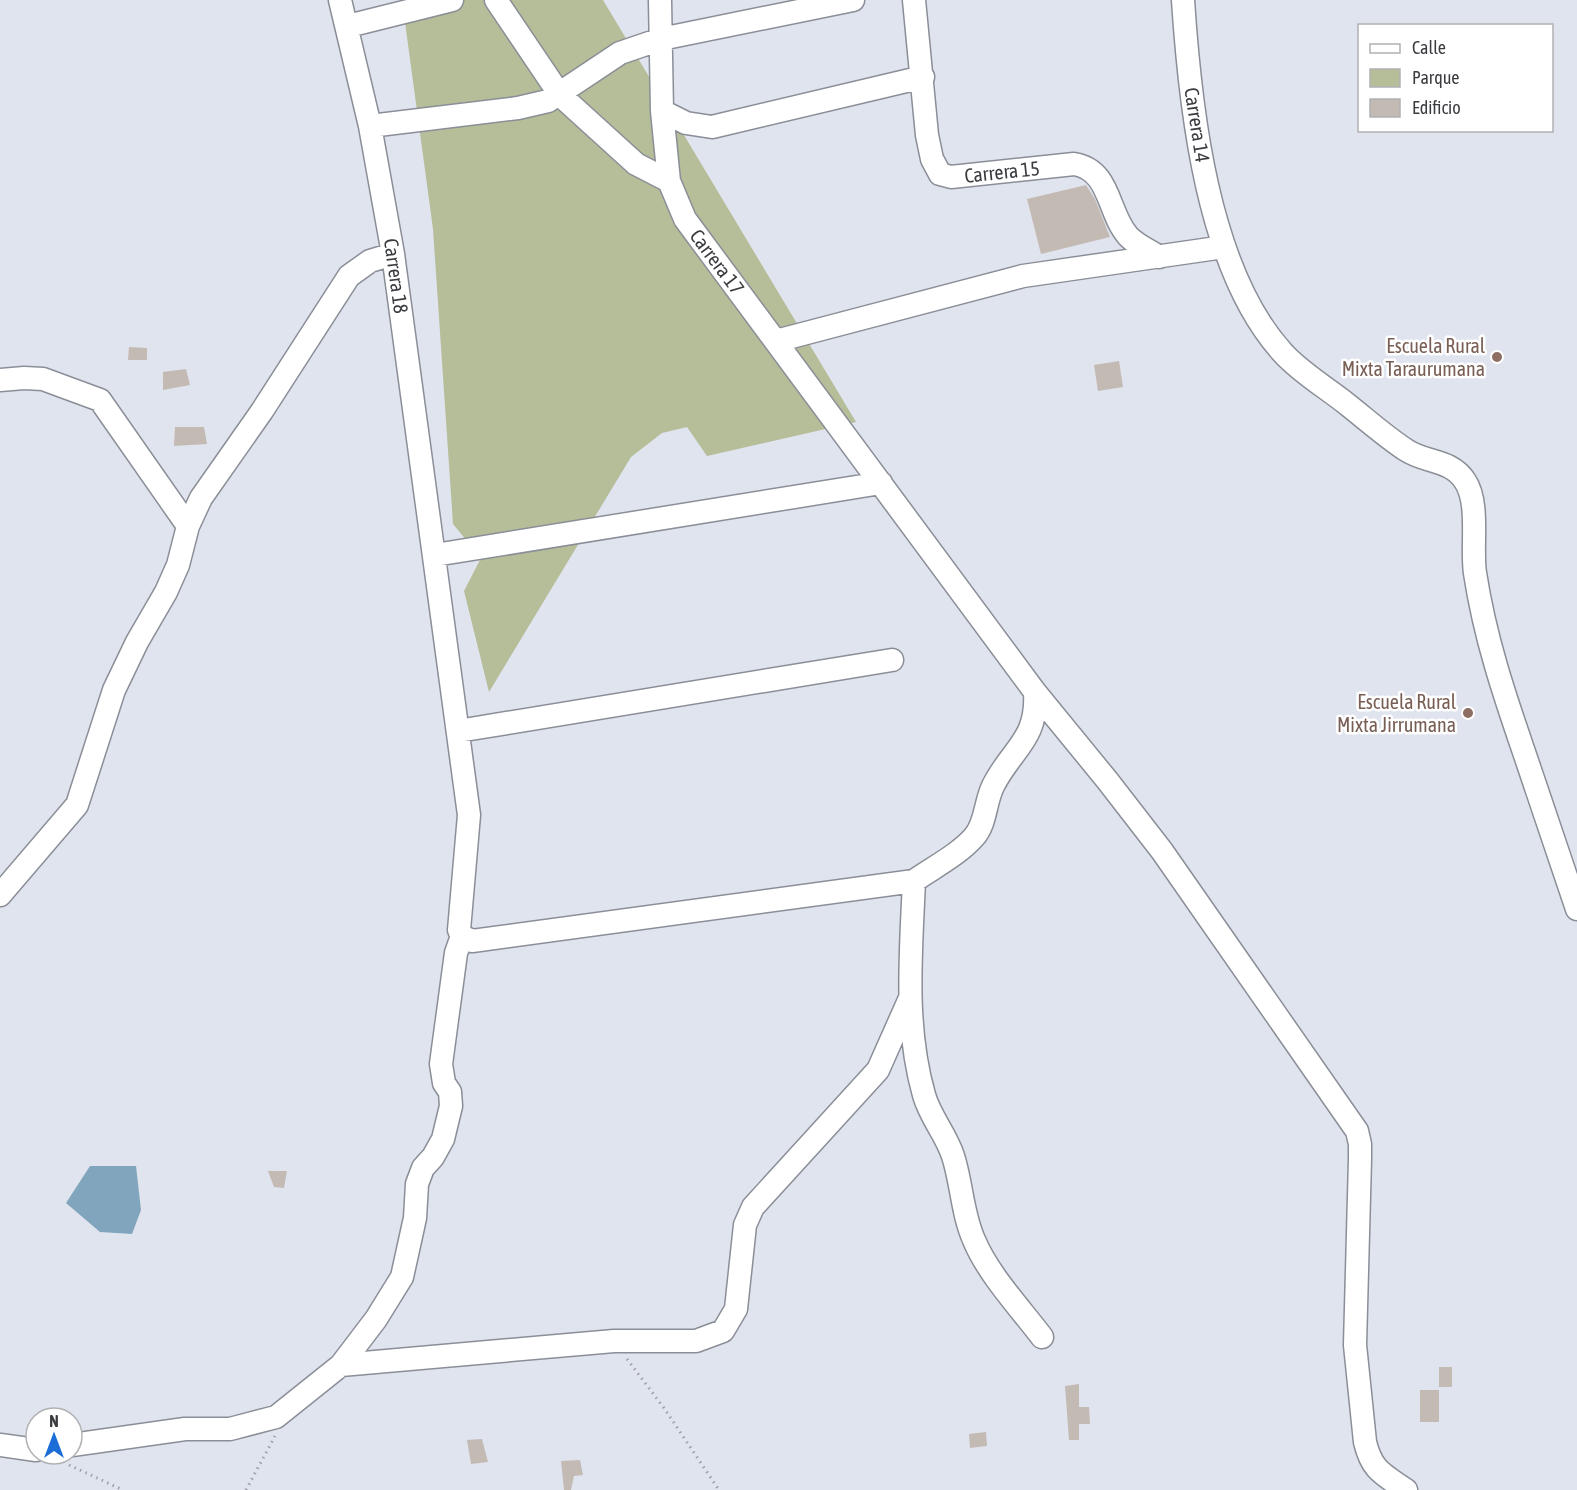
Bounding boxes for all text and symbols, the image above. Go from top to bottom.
legend [1358,24,1553,132]
text: Calle [1412,37,1446,58]
text: Parque [1412,67,1460,88]
street label: Carrera 14 [1180,86,1215,164]
text: Edificio [1412,97,1461,118]
street label: Carrera 15 [963,156,1041,187]
street label: Carrera 17 [685,225,749,299]
street label: Carrera 18 [380,237,413,315]
place label: Escuela Rural Mixta Taraurumana [1342,334,1486,380]
marker: Escuela Rural Mixta Taraurumana [1490,350,1504,364]
place label: Escuela Rural Mixta Jirrumana [1337,690,1457,736]
marker: Escuela Rural Mixta Jirrumana [1461,706,1475,720]
north arrow [24,1406,84,1466]
text: N [49,1412,59,1430]

